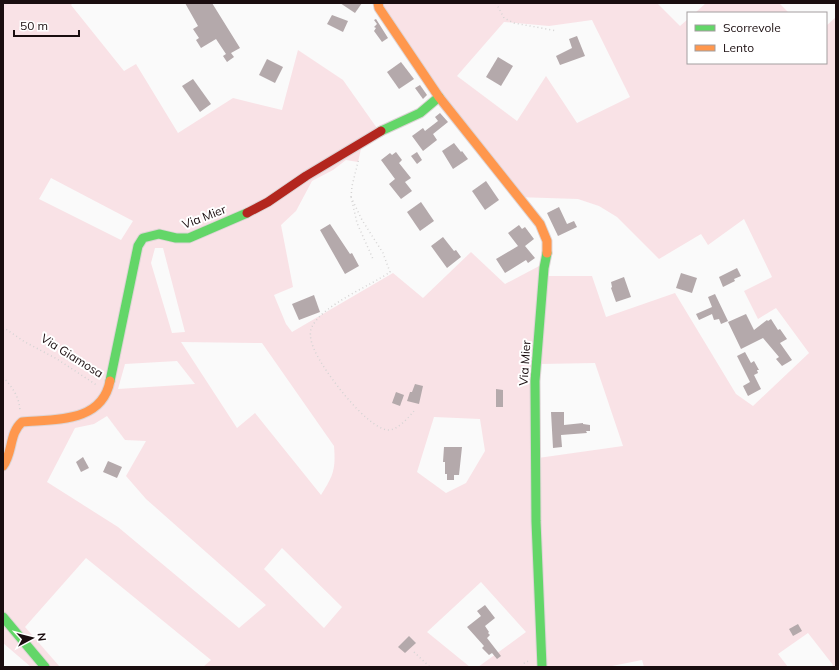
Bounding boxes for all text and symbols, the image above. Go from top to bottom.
scale bar [14,12,79,38]
legend [687,12,827,64]
text: 50 m [20,18,48,33]
text: Scorrevole [723,20,781,35]
text: Lento [723,40,754,55]
street label: Via Mier [180,201,228,232]
street label: Via Giamosa [38,330,106,381]
street label: Via Mier [515,339,534,386]
north arrow [12,618,52,658]
text: N [34,632,49,642]

